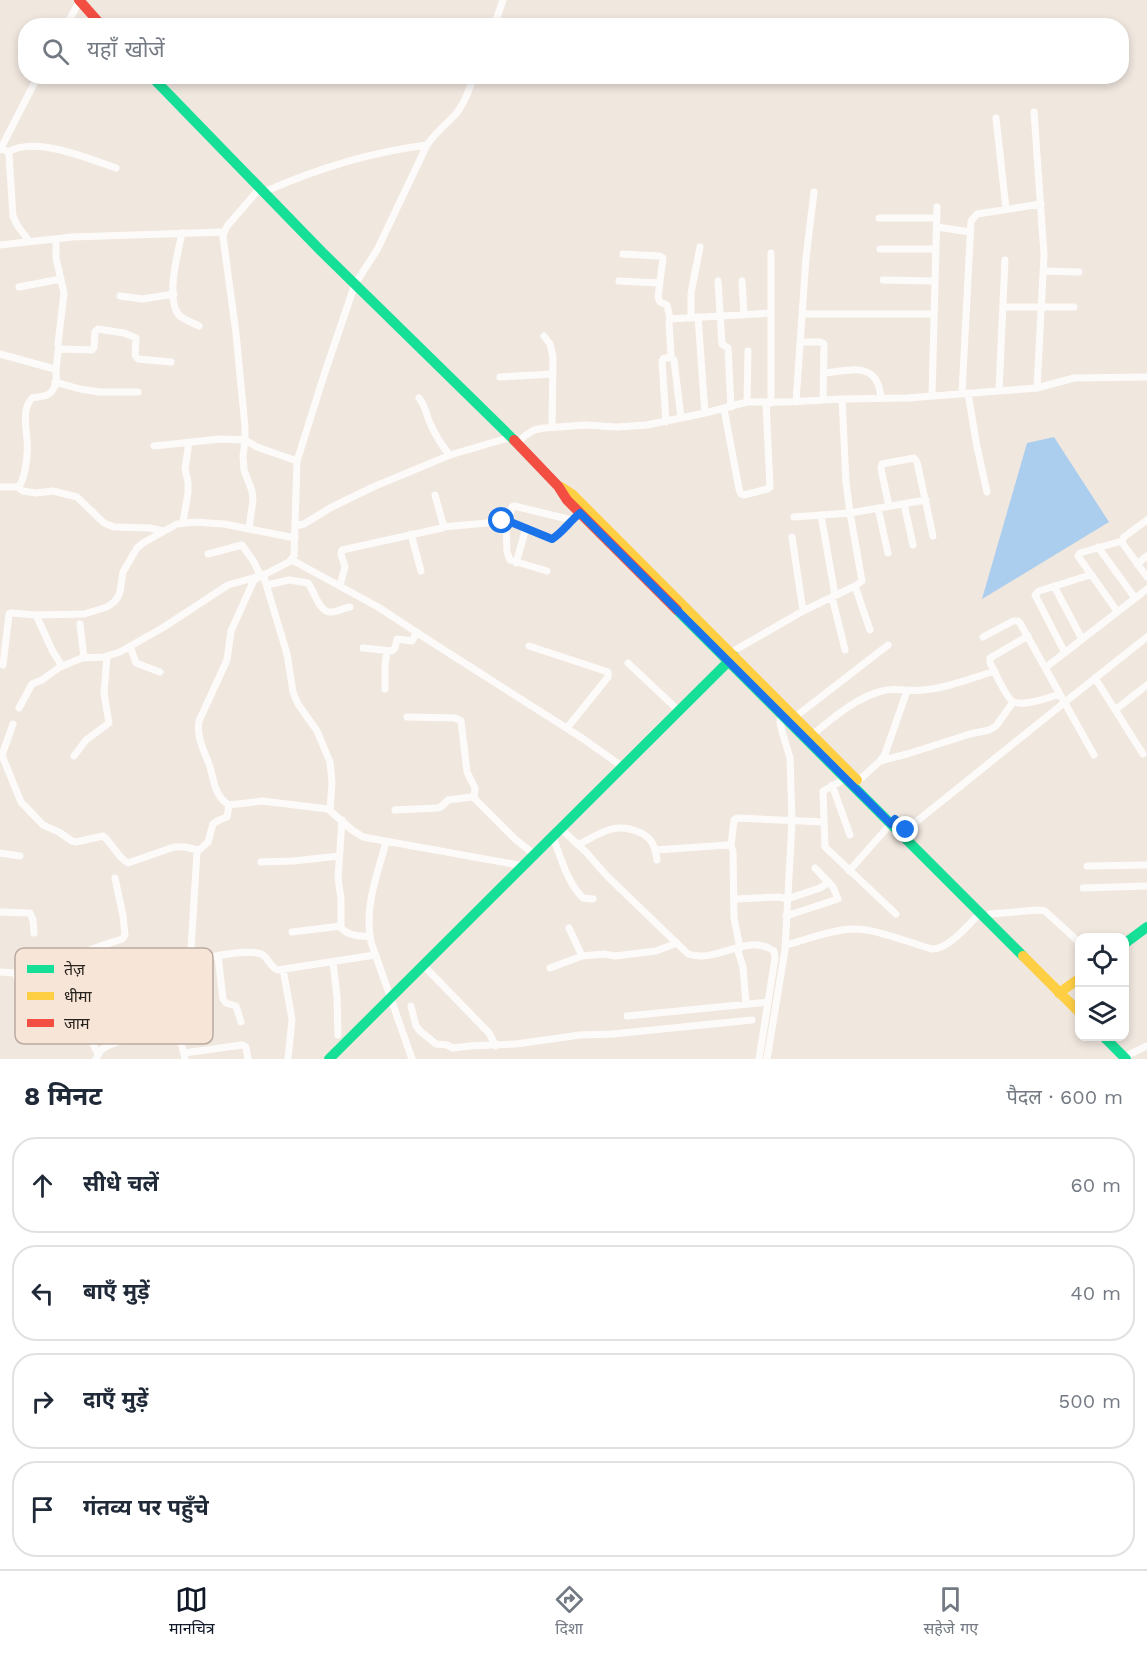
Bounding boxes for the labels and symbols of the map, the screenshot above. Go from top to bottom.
route start [488,507,514,533]
route end [892,816,918,842]
legend [15,948,213,1044]
text: तेज़ [64,960,86,979]
text: धीमा [64,987,93,1006]
text: जाम [64,1014,90,1033]

